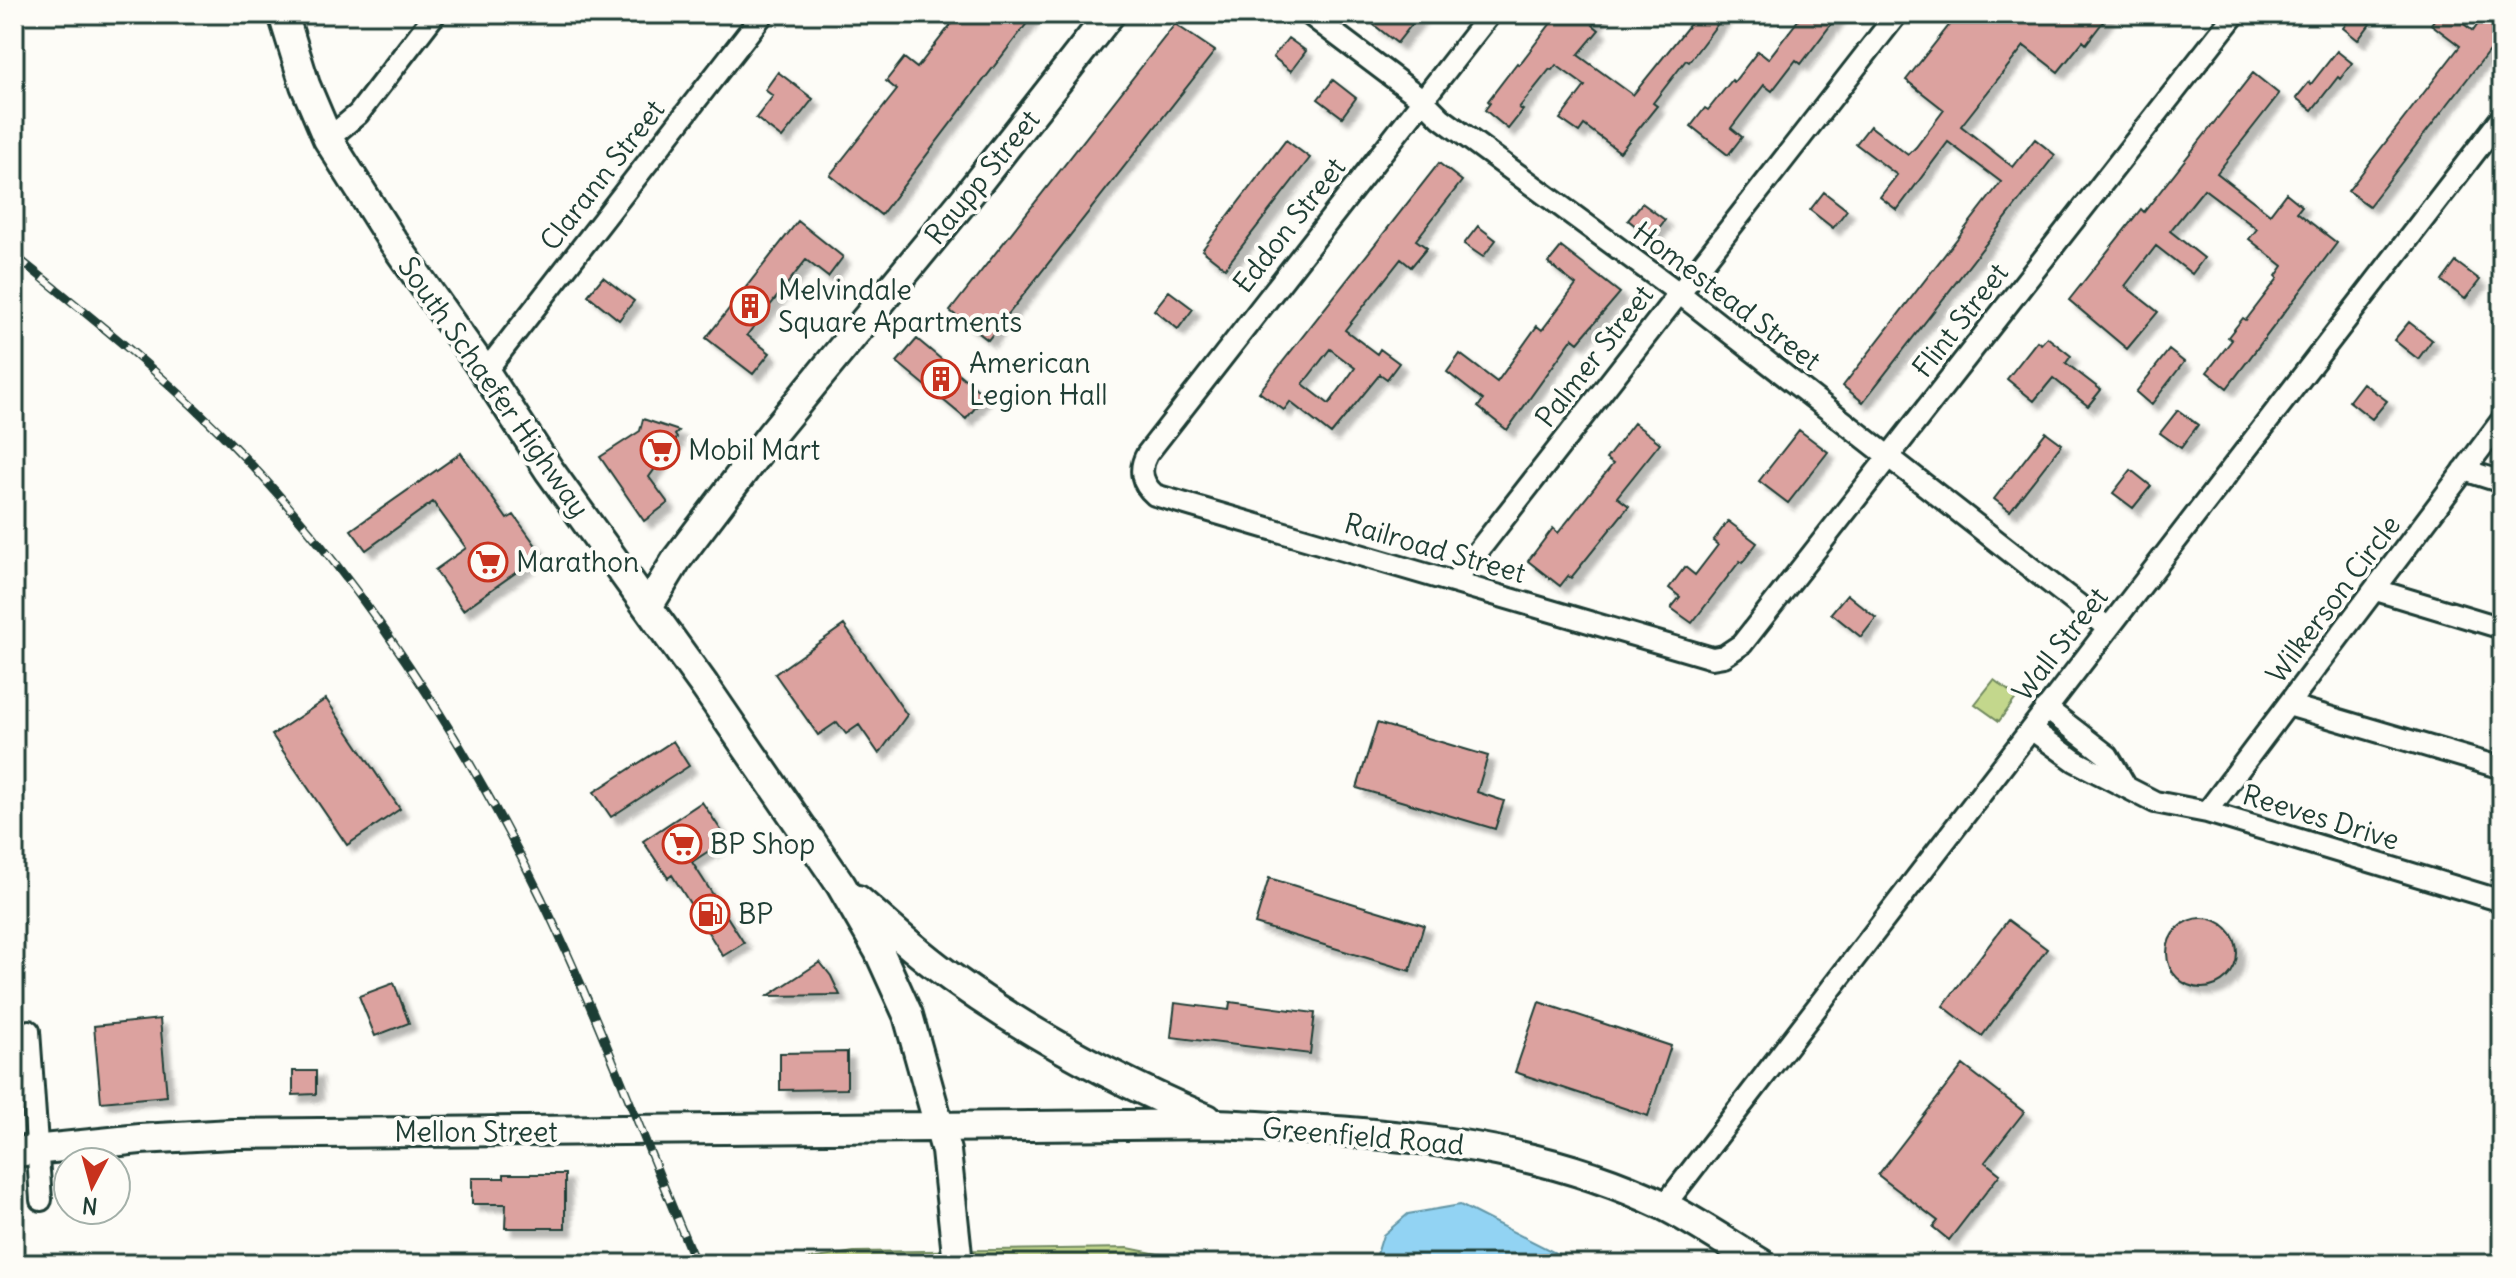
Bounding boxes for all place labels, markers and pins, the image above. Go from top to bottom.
place label: Melvindale Square Apartments [778,272,1022,340]
building icon: Melvindale Square Apartments [729,285,771,327]
place label: American Legion Hall [969,345,1108,413]
building icon: American Legion Hall [920,358,962,400]
supermarket icon: Mobil Mart [639,429,681,471]
place label: Mobil Mart [688,432,820,468]
supermarket icon: Marathon [467,541,509,583]
place label: Marathon [516,544,639,580]
supermarket icon: BP Shop [661,823,703,865]
place label: BP Shop [710,826,815,862]
fuel station icon: BP [689,893,731,935]
place label: BP [738,896,773,932]

